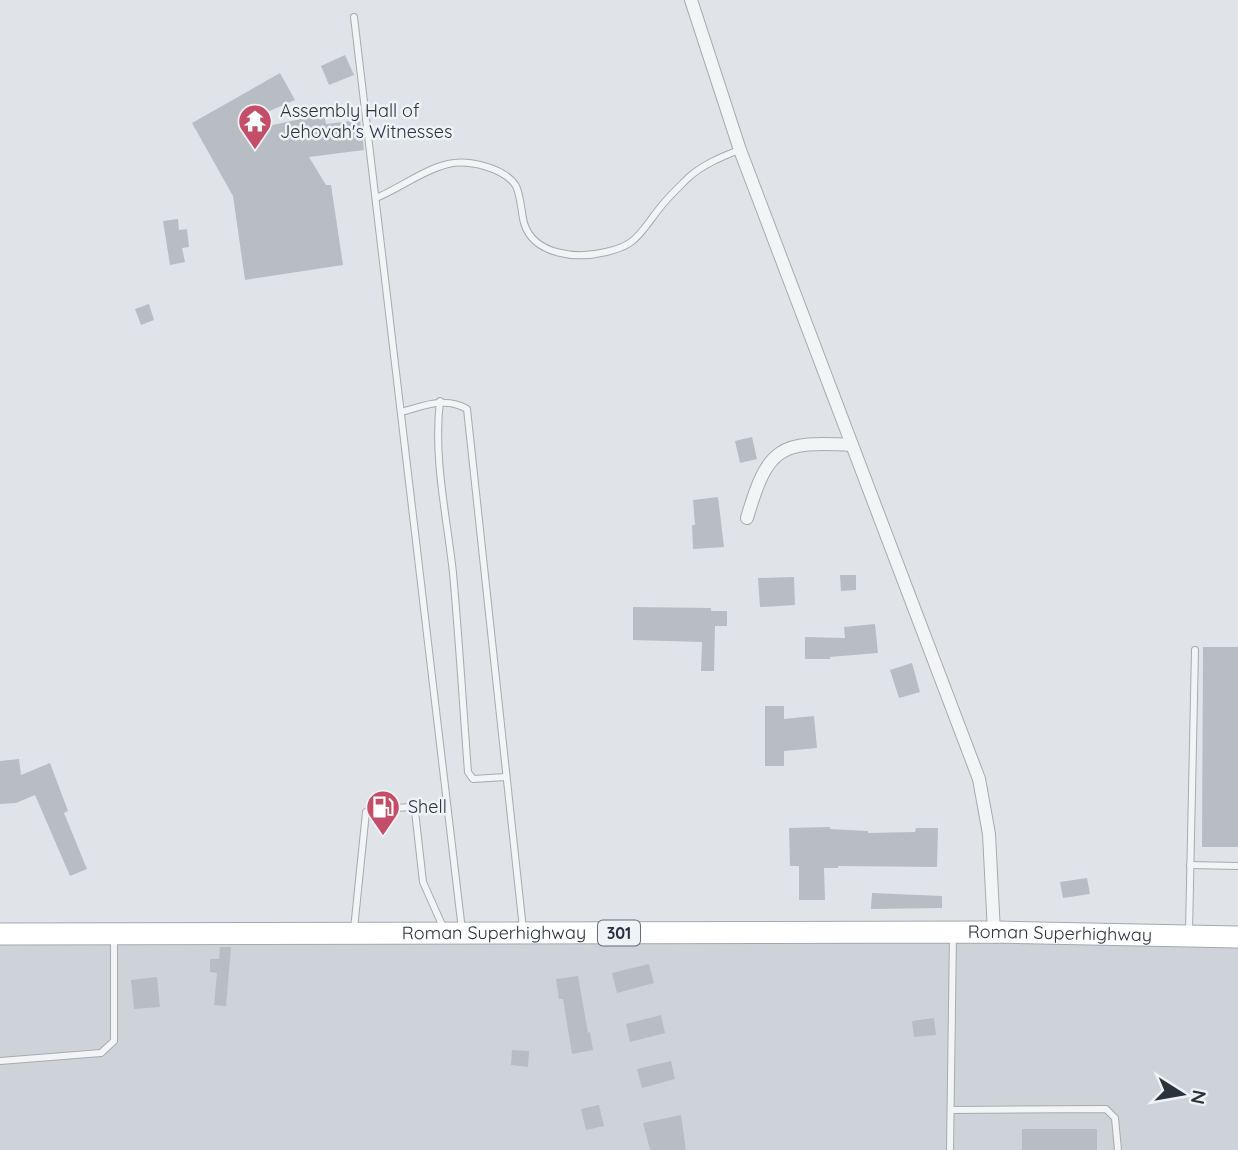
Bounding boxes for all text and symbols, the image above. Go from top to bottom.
place label: Assembly Hall of Jehovah's Witnesses [280,99,452,143]
temple icon: Assembly Hall of Jehovah's Witnesses [236,102,274,151]
fuel station icon: Shell [364,788,402,837]
place label: Shell [408,795,447,818]
road number: 301 [598,920,640,945]
street label: Roman Superhighway [968,920,1152,946]
street label: Roman Superhighway [402,921,586,944]
north arrow [1147,1059,1217,1129]
text: N [1186,1088,1212,1106]

